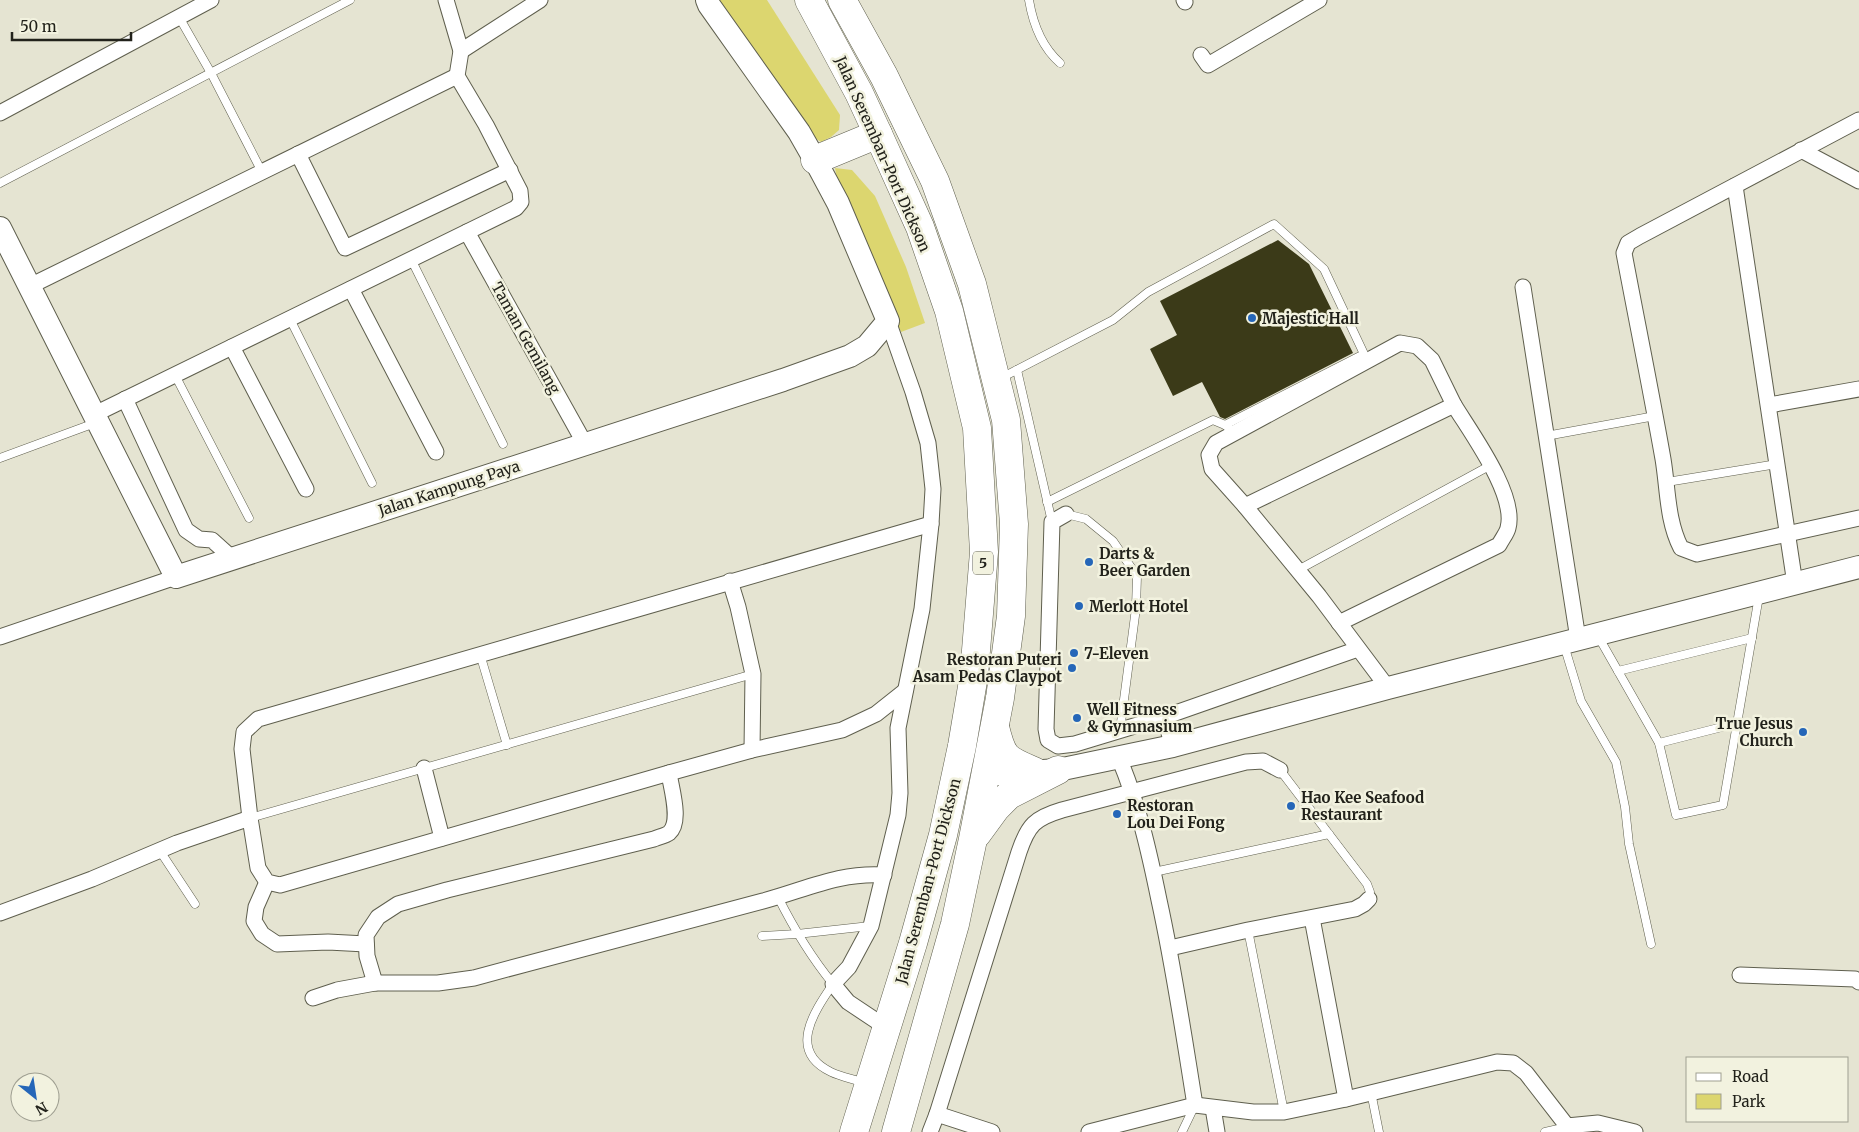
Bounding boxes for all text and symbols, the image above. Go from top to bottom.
scale bar [12,10,131,42]
text: 50 m [20,17,57,36]
street label: Jalan Seremban-Port Dickson [831,52,935,255]
street label: Taman Gemilang [487,279,565,397]
place label: Majestic Hall [1262,309,1359,328]
marker: Majestic Hall [1246,312,1258,324]
street label: Jalan Kampung Paya [375,456,522,520]
place label: Darts & Beer Garden [1099,544,1190,580]
road number: 5 [973,552,993,574]
marker: Darts & Beer Garden [1083,556,1095,568]
place label: Merlott Hotel [1089,597,1188,616]
marker: Merlott Hotel [1073,600,1085,612]
place label: 7-Eleven [1084,644,1149,663]
marker: 7-Eleven [1068,647,1080,659]
place label: Restoran Puteri Asam Pedas Claypot [912,650,1062,686]
marker: Restoran Puteri Asam Pedas Claypot [1066,662,1078,674]
place label: Well Fitness & Gymnasium [1086,700,1192,736]
marker: Well Fitness & Gymnasium [1071,712,1083,724]
place label: True Jesus Church [1715,714,1793,750]
marker: True Jesus Church [1797,726,1809,738]
street label: Jalan Seremban-Port Dickson [891,776,965,987]
place label: Hao Kee Seafood Restaurant [1301,788,1424,824]
place label: Restoran Lou Dei Fong [1127,796,1225,832]
marker: Hao Kee Seafood Restaurant [1285,800,1297,812]
marker: Restoran Lou Dei Fong [1111,808,1123,820]
legend [1686,1057,1849,1122]
text: Road [1732,1067,1768,1086]
north arrow [10,1072,60,1122]
text: Park [1732,1092,1766,1111]
text: N [32,1098,51,1119]

